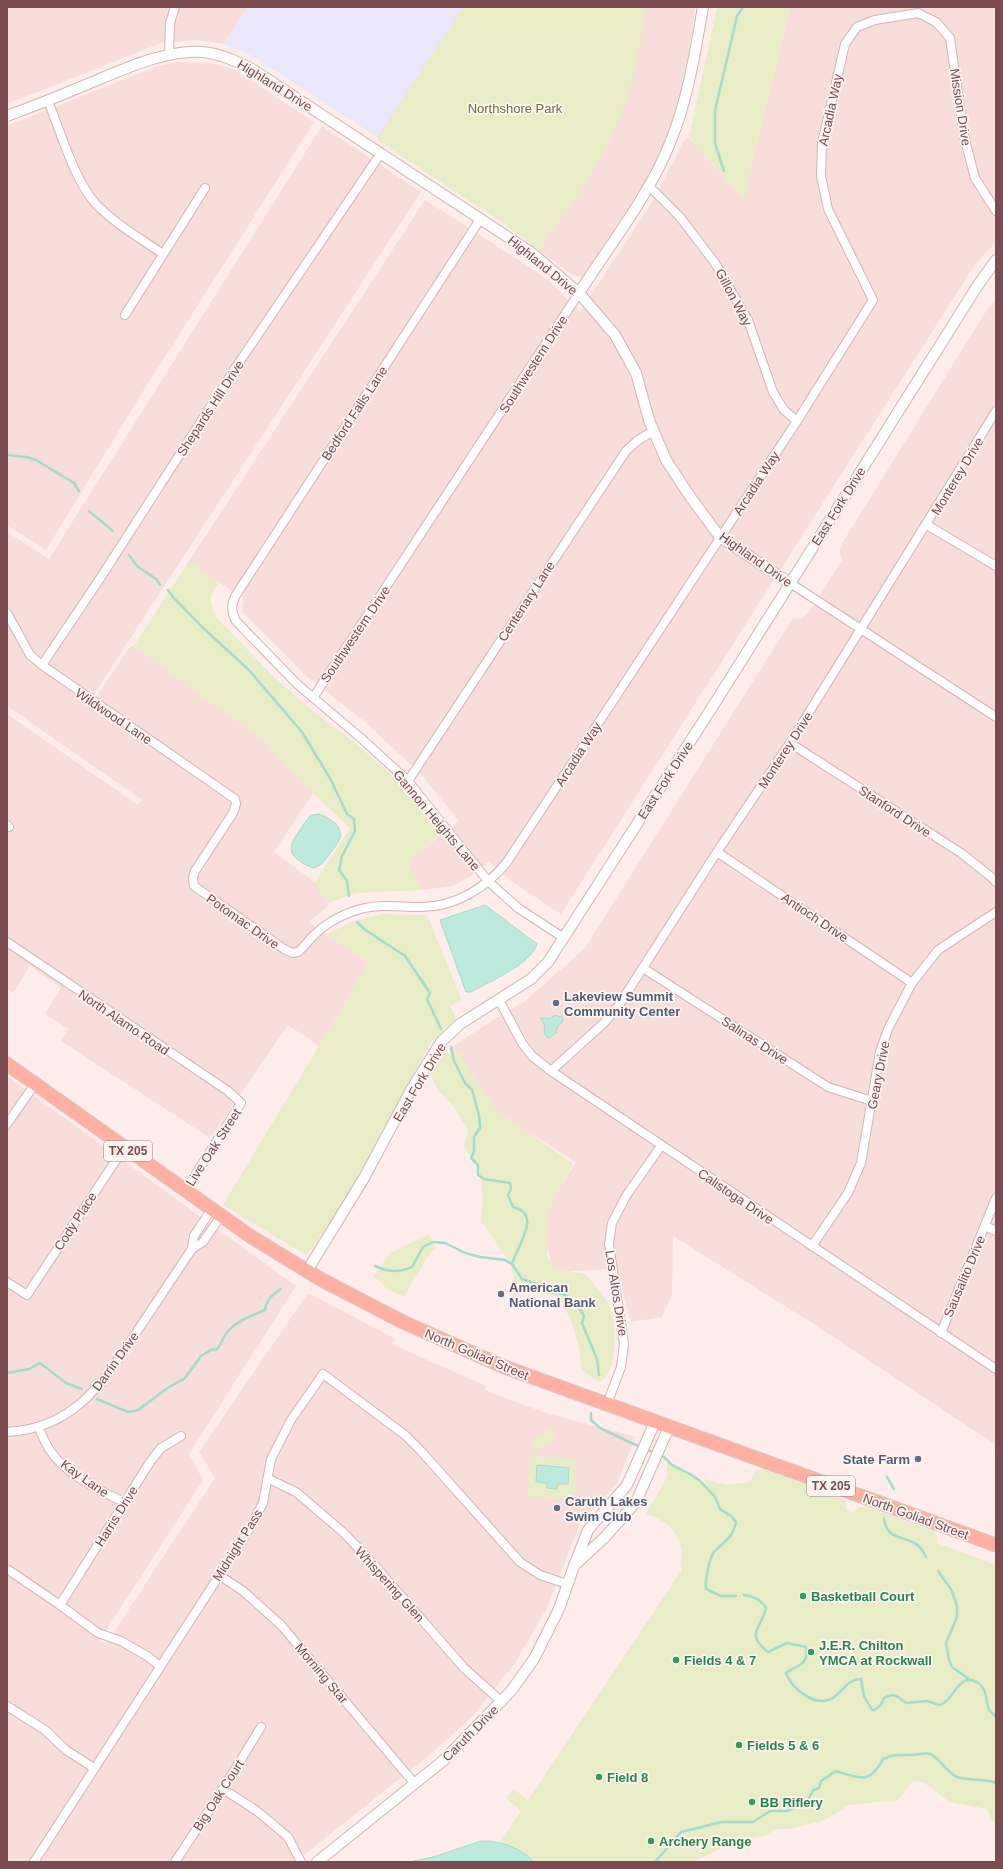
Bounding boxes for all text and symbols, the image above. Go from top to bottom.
street label: Highland Drive [235,56,315,114]
street label: Mission Drive [947,67,974,147]
street label: Arcadia Way [816,72,846,147]
park label: Northshore Park [468,101,563,116]
street label: Highland Drive [505,233,581,298]
street label: Gillon Way [712,266,755,329]
street label: Southwestern Drive [496,313,571,416]
street label: Shepards Hill Drive [174,358,247,459]
street label: Bedford Falls Lane [318,363,390,463]
street label: Monterey Drive [928,435,987,518]
street label: Arcadia Way [730,448,783,518]
street label: East Fork Drive [808,464,869,548]
street label: Highland Drive [716,529,795,590]
street label: Centenary Lane [495,558,558,644]
street label: Southwestern Drive [317,583,393,686]
street label: Wildwood Lane [73,685,155,747]
street label: Monterey Drive [755,709,816,791]
street label: Arcadia Way [552,719,605,789]
street label: East Fork Drive [635,739,696,822]
street label: Gannon Heights Lane [390,767,483,874]
street label: Stanford Drive [856,783,934,840]
street label: Antioch Drive [778,890,851,945]
street label: Potomac Drive [203,891,282,952]
street label: North Alamo Road [75,986,172,1058]
place label: Lakeview Summit Community Center [564,989,680,1019]
marker: Lakeview Summit Community Center [551,998,561,1008]
street label: Salinas Drive [719,1013,791,1068]
street label: East Fork Drive [390,1040,449,1125]
street label: Geary Drive [865,1040,892,1111]
street label: Live Oak Street [183,1105,244,1189]
road number: TX 205 [104,1141,152,1161]
street label: Calistoga Drive [695,1166,776,1227]
street label: Cody Place [51,1189,100,1253]
street label: Sausalito Drive [940,1233,988,1319]
street label: Los Altos Drive [602,1249,631,1337]
place label: American National Bank [509,1280,596,1310]
marker: American National Bank [496,1289,506,1299]
street label: North Goliad Street [423,1326,531,1383]
street label: Darrin Drive [89,1329,142,1394]
place label: State Farm [843,1452,910,1467]
marker: State Farm [913,1454,923,1464]
street label: Kay Lane [58,1457,112,1500]
road number: TX 205 [807,1476,855,1496]
street label: Harris Drive [92,1483,141,1549]
street label: North Goliad Street [861,1490,971,1543]
place label: Caruth Lakes Swim Club [565,1494,647,1524]
marker: Caruth Lakes Swim Club [552,1503,562,1513]
street label: Midnight Pass [209,1506,266,1584]
street label: Whispering Glen [352,1544,427,1625]
place label: Basketball Court [811,1589,915,1604]
marker: Basketball Court [798,1591,808,1601]
place label: J.E.R. Chilton YMCA at Rockwall [819,1638,932,1668]
street label: Morning Star [292,1640,352,1707]
marker: J.E.R. Chilton YMCA at Rockwall [806,1647,816,1657]
place label: Fields 4 & 7 [684,1653,756,1668]
marker: Fields 4 & 7 [671,1655,681,1665]
street label: Caruth Drive [439,1702,501,1764]
place label: Fields 5 & 6 [747,1738,819,1753]
marker: Fields 5 & 6 [734,1740,744,1750]
street label: Big Oak Court [190,1757,247,1834]
place label: Field 8 [607,1770,648,1785]
marker: Field 8 [594,1772,604,1782]
place label: BB Riflery [760,1795,824,1810]
marker: BB Riflery [747,1797,757,1807]
place label: Archery Range [659,1834,751,1849]
marker: Archery Range [646,1836,656,1846]

